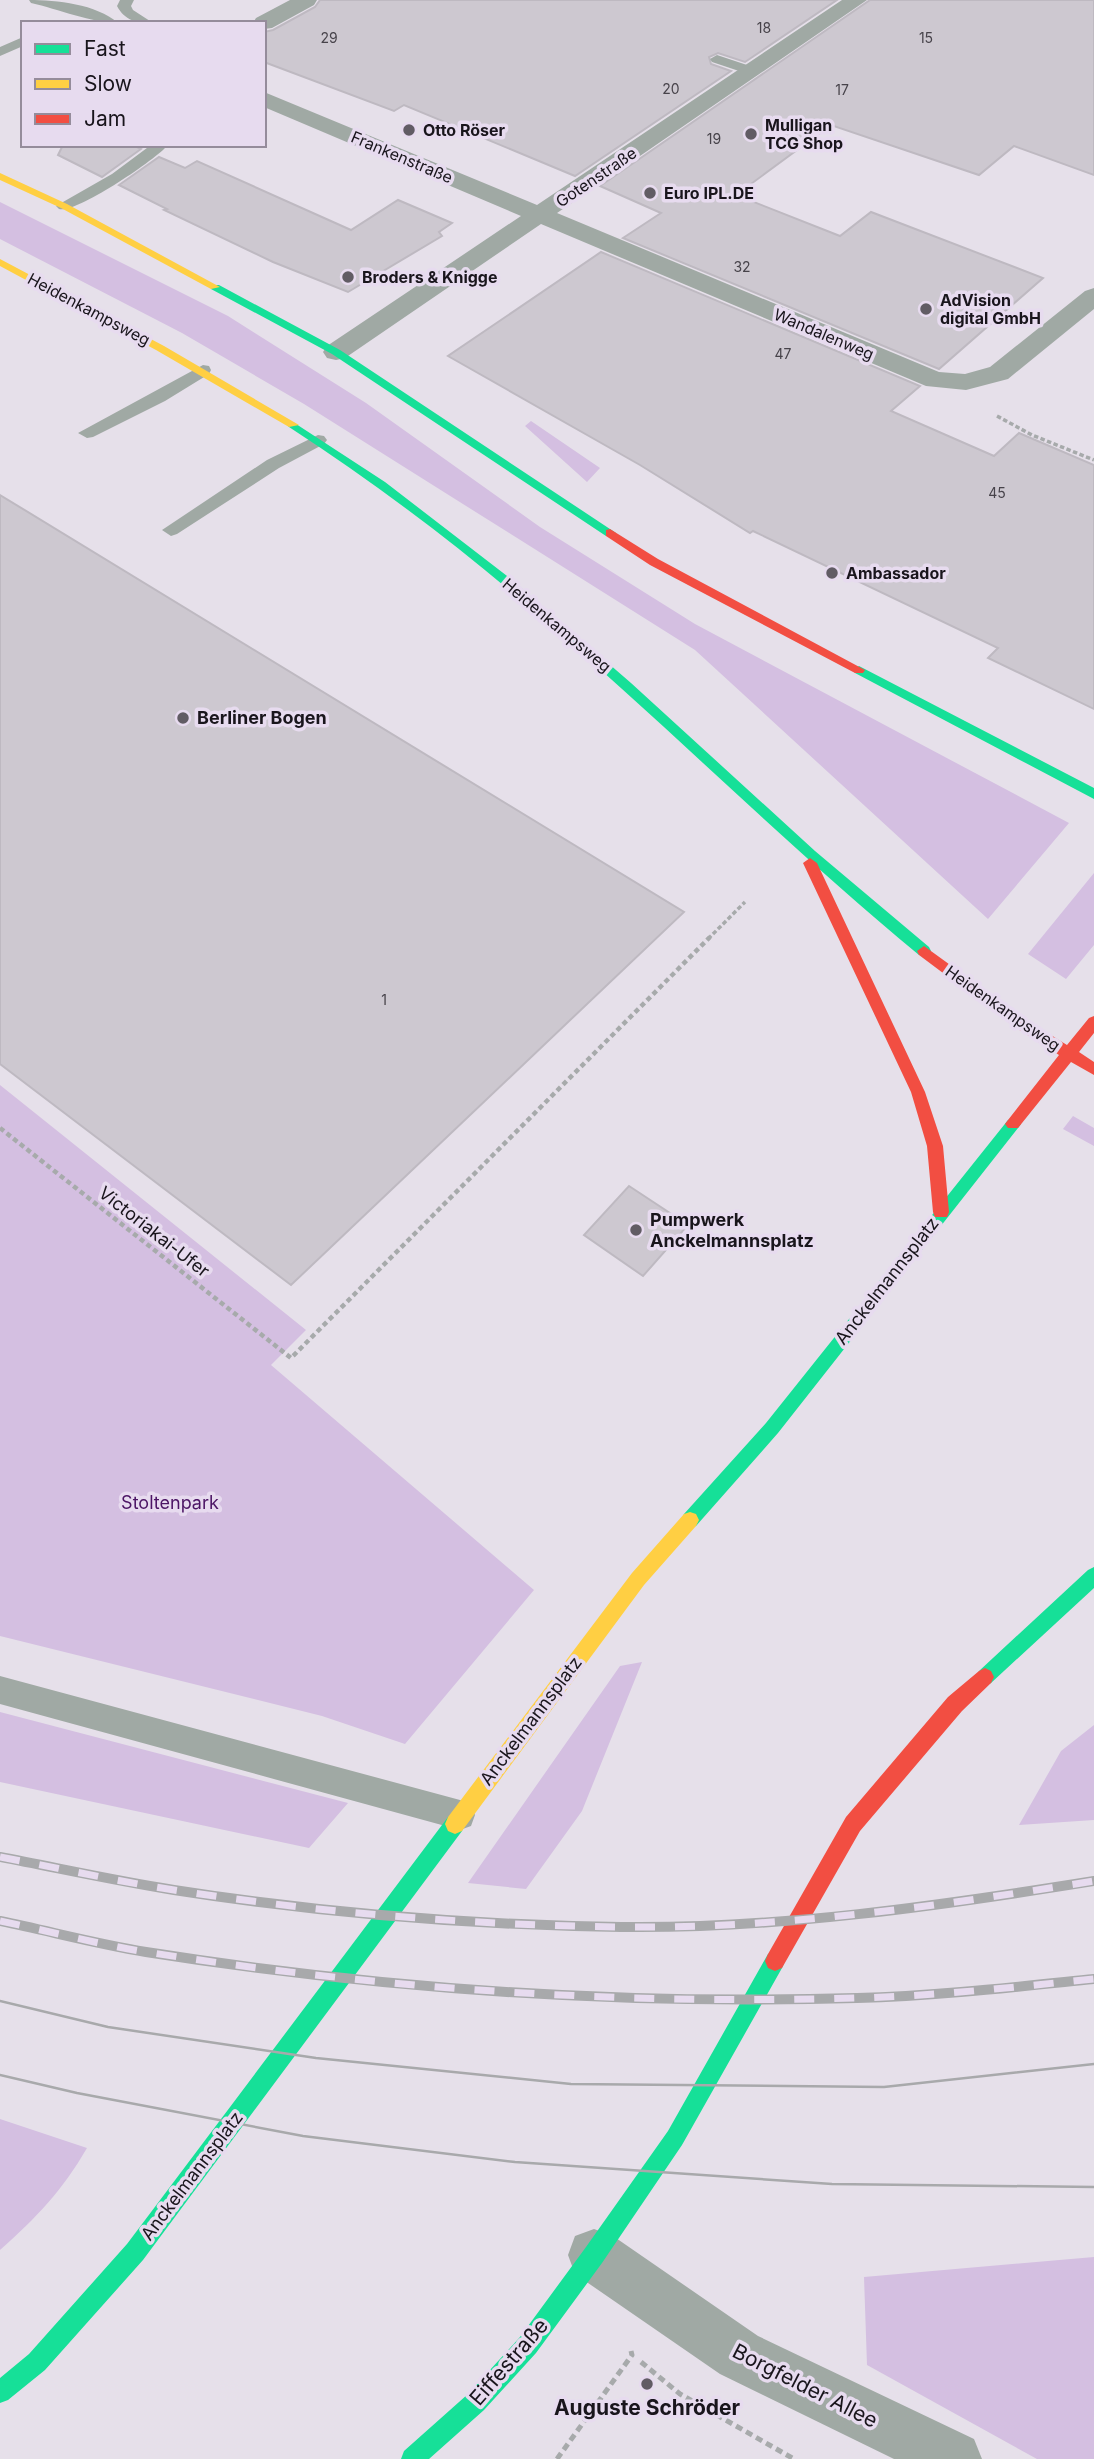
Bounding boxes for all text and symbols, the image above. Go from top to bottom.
house number: 18 [757,19,771,36]
legend [21,21,266,147]
house number: 29 [320,29,338,46]
house number: 15 [919,29,933,46]
text: Fast [84,36,126,61]
text: Slow [84,71,132,96]
house number: 20 [662,80,680,97]
house number: 17 [835,81,849,98]
text: Jam [84,106,126,131]
place label: Mulligan TCG Shop [765,115,843,153]
place label: Otto Röser [423,120,506,140]
marker: Otto Röser [401,122,417,138]
marker: Mulligan TCG Shop [743,126,759,142]
street label: Frankenstraße [348,127,456,187]
house number: 19 [707,130,721,147]
street label: Gotenstraße [552,143,640,211]
place label: Euro IPL.DE [664,183,754,203]
marker: Euro IPL.DE [642,185,658,201]
house number: 32 [733,258,751,275]
place label: Broders & Knigge [362,267,498,287]
street label: Heidenkampsweg [24,268,154,350]
marker: Broders & Knigge [340,269,356,285]
place label: AdVision digital GmbH [940,290,1041,328]
marker: AdVision digital GmbH [918,301,934,317]
street label: Wandalenweg [771,304,877,364]
house number: 47 [775,345,792,362]
house number: 45 [988,484,1006,501]
place label: Ambassador [846,563,946,583]
marker: Ambassador [824,565,840,581]
street label: Heidenkampsweg [499,574,615,676]
place label: Berliner Bogen [197,707,327,728]
marker: Berliner Bogen [175,710,191,726]
street label: Heidenkampsweg [942,961,1064,1055]
house number: 1 [381,991,387,1008]
street label: Victoriakai-Ufer [95,1182,214,1281]
place label: Pumpwerk Anckelmannsplatz [650,1209,814,1251]
street label: Anckelmannsplatz [830,1213,943,1348]
marker: Pumpwerk Anckelmannsplatz [628,1222,644,1238]
park label: Stoltenpark [121,1492,219,1513]
street label: Anckelmannsplatz [475,1652,586,1789]
street label: Anckelmannsplatz [136,2107,247,2244]
street label: Eiffestraße [464,2313,553,2410]
street label: Borgfelder Allee [729,2338,882,2433]
marker: Auguste Schröder [639,2376,655,2392]
place label: Auguste Schröder [554,2395,741,2420]

